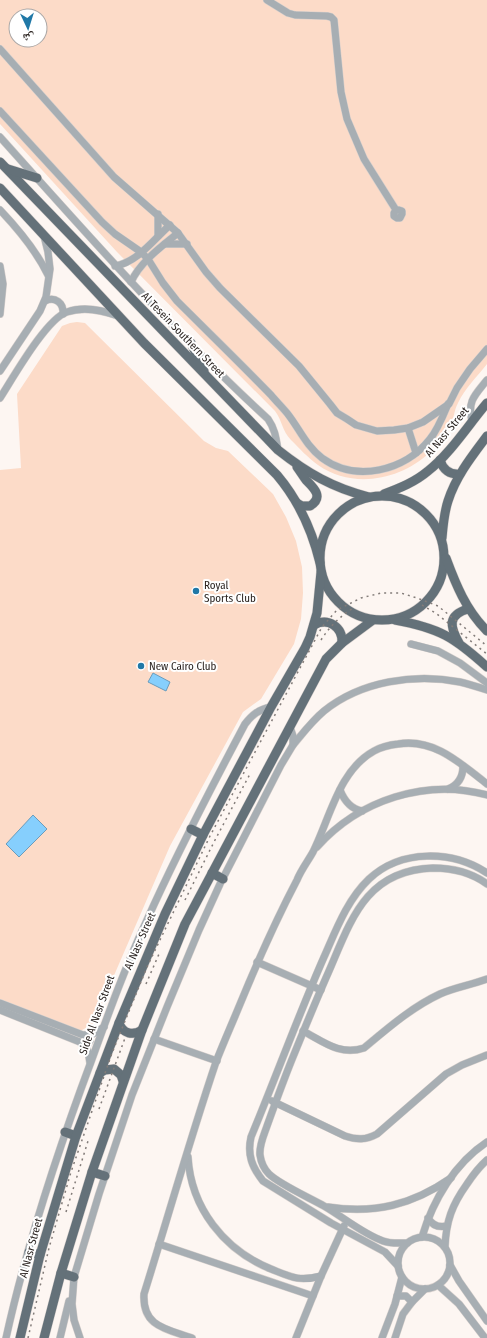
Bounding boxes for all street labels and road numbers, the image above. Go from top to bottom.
street label: Al Tesein Southern Street [139,290,227,381]
street label: Al Nasr Street [422,404,472,460]
street label: Al Nasr Street [122,910,159,972]
street label: Side Al Nasr Street [77,973,118,1056]
street label: Al Nasr Street [17,1216,45,1279]

